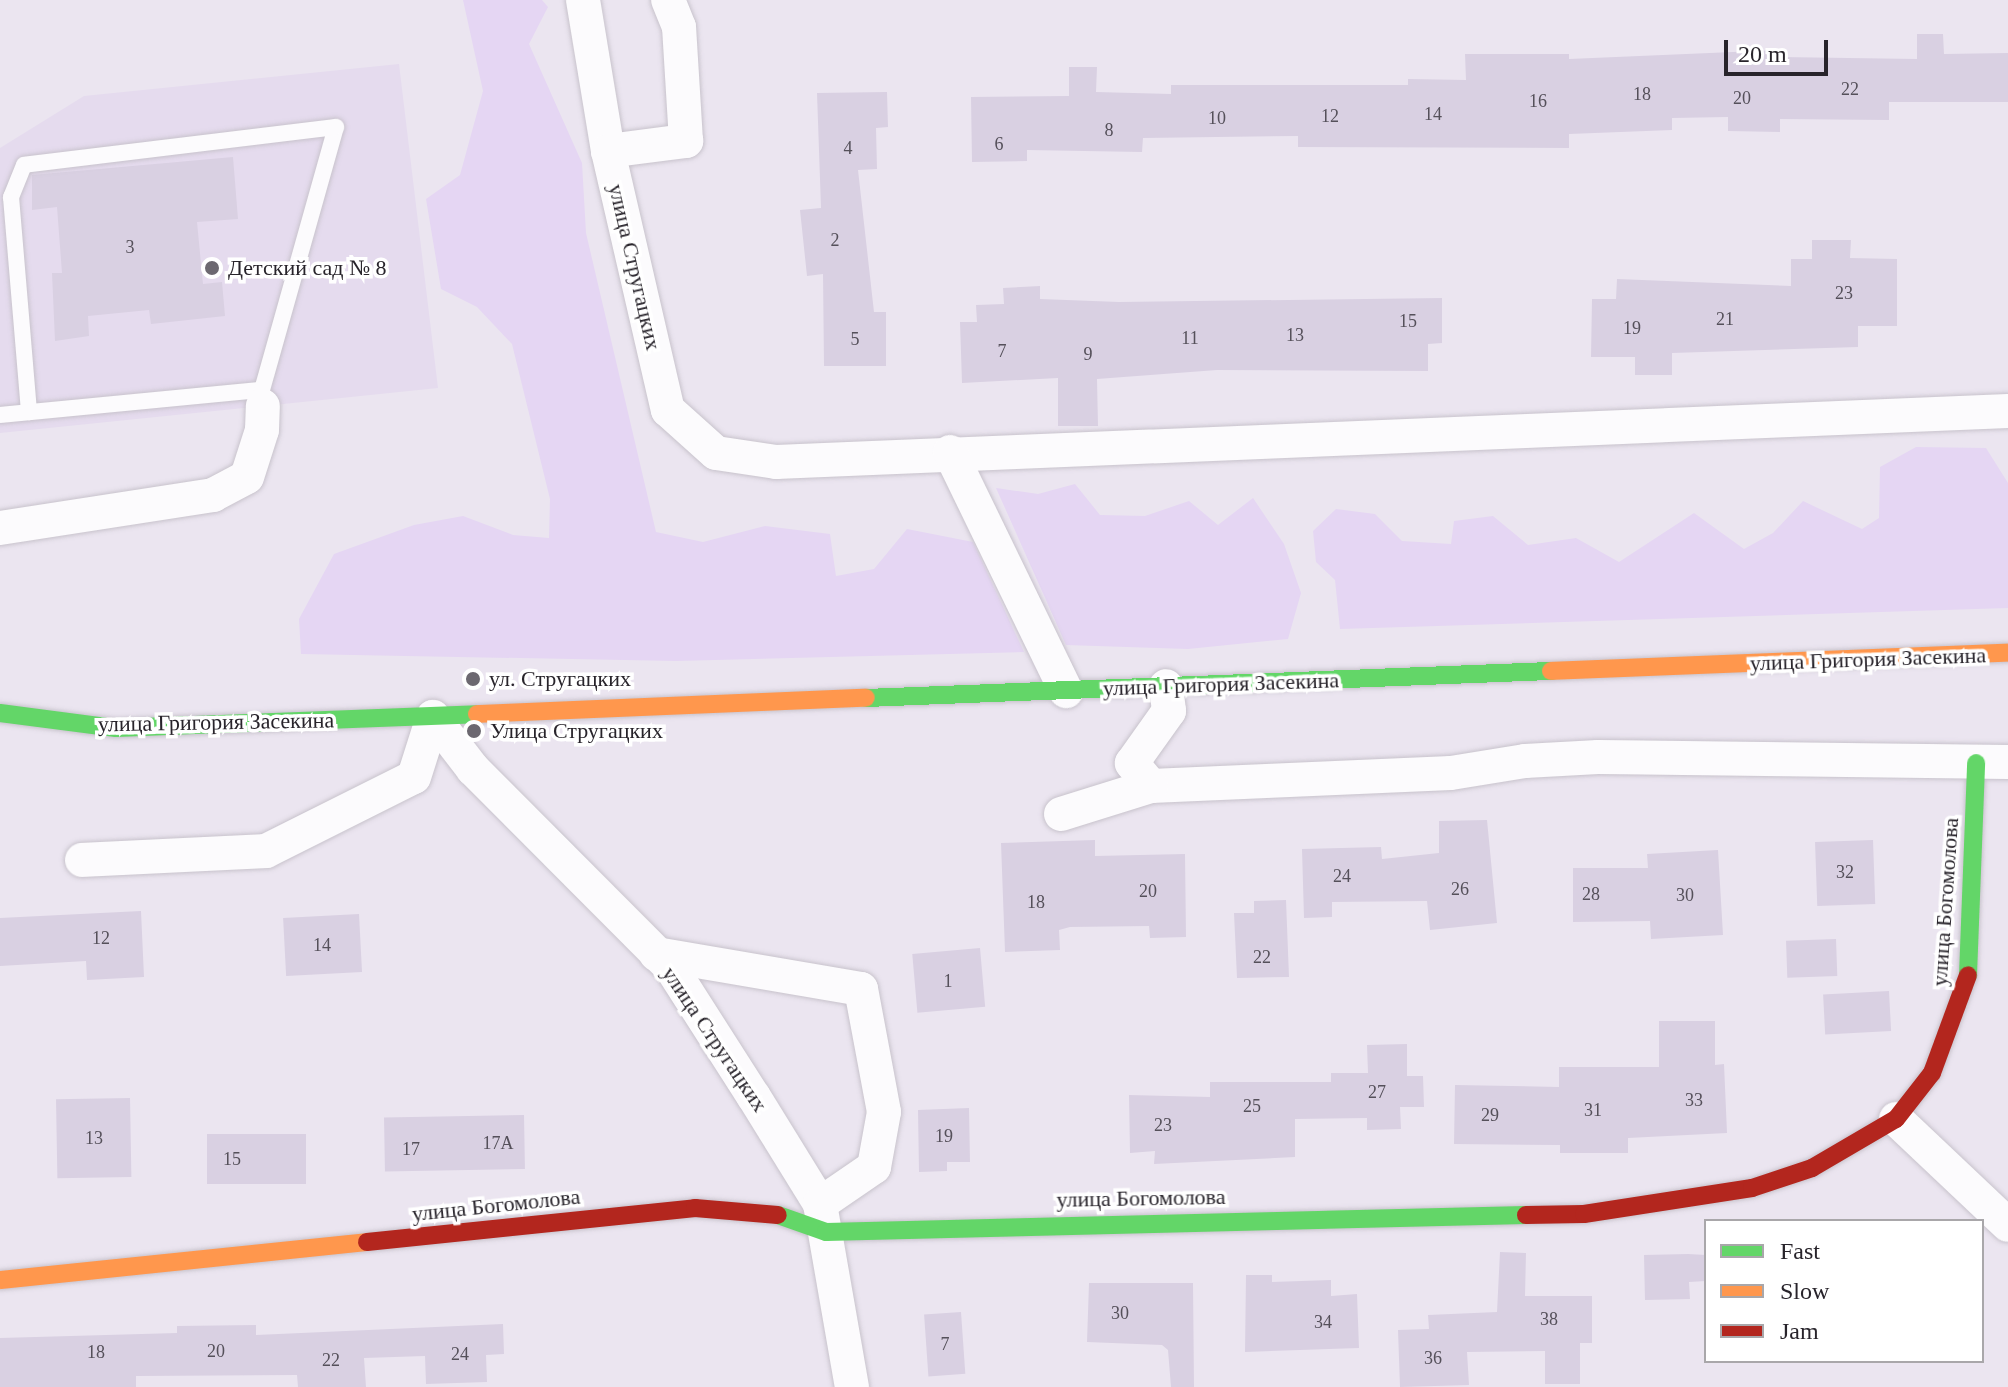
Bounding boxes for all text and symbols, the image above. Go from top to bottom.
scale bar [1728,24,1832,74]
text: 20 m [1738,41,1787,67]
house number: 22 [1841,78,1859,100]
house number: 18 [1633,83,1651,105]
house number: 20 [1733,87,1751,109]
house number: 16 [1529,90,1547,112]
house number: 14 [1424,103,1442,125]
house number: 12 [1321,105,1339,127]
house number: 10 [1208,107,1226,129]
house number: 8 [1104,119,1114,141]
house number: 6 [994,133,1004,155]
house number: 4 [844,137,852,159]
street label: улица Стругацких [603,181,667,353]
house number: 2 [830,229,840,251]
house number: 3 [126,236,134,258]
place label: Детский сад № 8 [228,255,386,281]
marker: Детский сад № 8 [203,259,221,277]
house number: 23 [1835,282,1853,304]
house number: 21 [1716,308,1734,330]
house number: 15 [1399,310,1417,332]
house number: 19 [1623,317,1641,339]
house number: 13 [1286,324,1304,346]
house number: 11 [1181,327,1199,349]
house number: 5 [850,328,860,350]
house number: 7 [998,340,1006,362]
house number: 9 [1084,343,1092,365]
street label: улица Григория Засекина [1749,642,1987,676]
place label: ул. Стругацких [489,666,631,692]
street label: улица Григория Засекина [1102,667,1340,701]
marker: ул. Стругацких [464,670,482,688]
street label: улица Григория Засекина [98,707,334,737]
place label: Улица Стругацких [490,718,663,744]
marker: Улица Стругацких [465,722,483,740]
street label: улица Богомолова [1926,817,1964,987]
house number: 32 [1836,861,1854,883]
house number: 24 [1333,865,1351,887]
house number: 26 [1451,878,1469,900]
house number: 20 [1139,880,1157,902]
house number: 28 [1582,883,1600,905]
house number: 30 [1676,884,1694,906]
house number: 18 [1027,891,1045,913]
house number: 12 [92,927,110,949]
house number: 14 [313,934,331,956]
house number: 22 [1253,946,1271,968]
street label: улица Стругацких [657,961,773,1117]
house number: 1 [944,970,952,992]
house number: 27 [1368,1081,1386,1103]
house number: 33 [1685,1089,1703,1111]
house number: 25 [1243,1095,1261,1117]
house number: 31 [1584,1099,1602,1121]
house number: 29 [1481,1104,1499,1126]
house number: 23 [1154,1114,1172,1136]
house number: 19 [935,1125,953,1147]
house number: 13 [85,1127,103,1149]
house number: 17А [483,1132,513,1154]
house number: 17 [402,1138,420,1160]
house number: 15 [223,1148,241,1170]
street label: улица Богомолова [411,1183,581,1227]
street label: улица Богомолова [1056,1183,1226,1213]
legend [1704,1219,1984,1363]
text: Fast [1780,1238,1820,1264]
text: Slow [1780,1278,1829,1304]
house number: 30 [1111,1302,1129,1324]
house number: 38 [1540,1308,1558,1330]
house number: 34 [1314,1311,1332,1333]
text: Jam [1780,1318,1819,1344]
house number: 7 [940,1333,950,1355]
house number: 20 [207,1340,225,1362]
house number: 18 [87,1341,105,1363]
house number: 24 [451,1343,469,1365]
house number: 36 [1424,1347,1442,1369]
house number: 22 [322,1349,340,1371]

